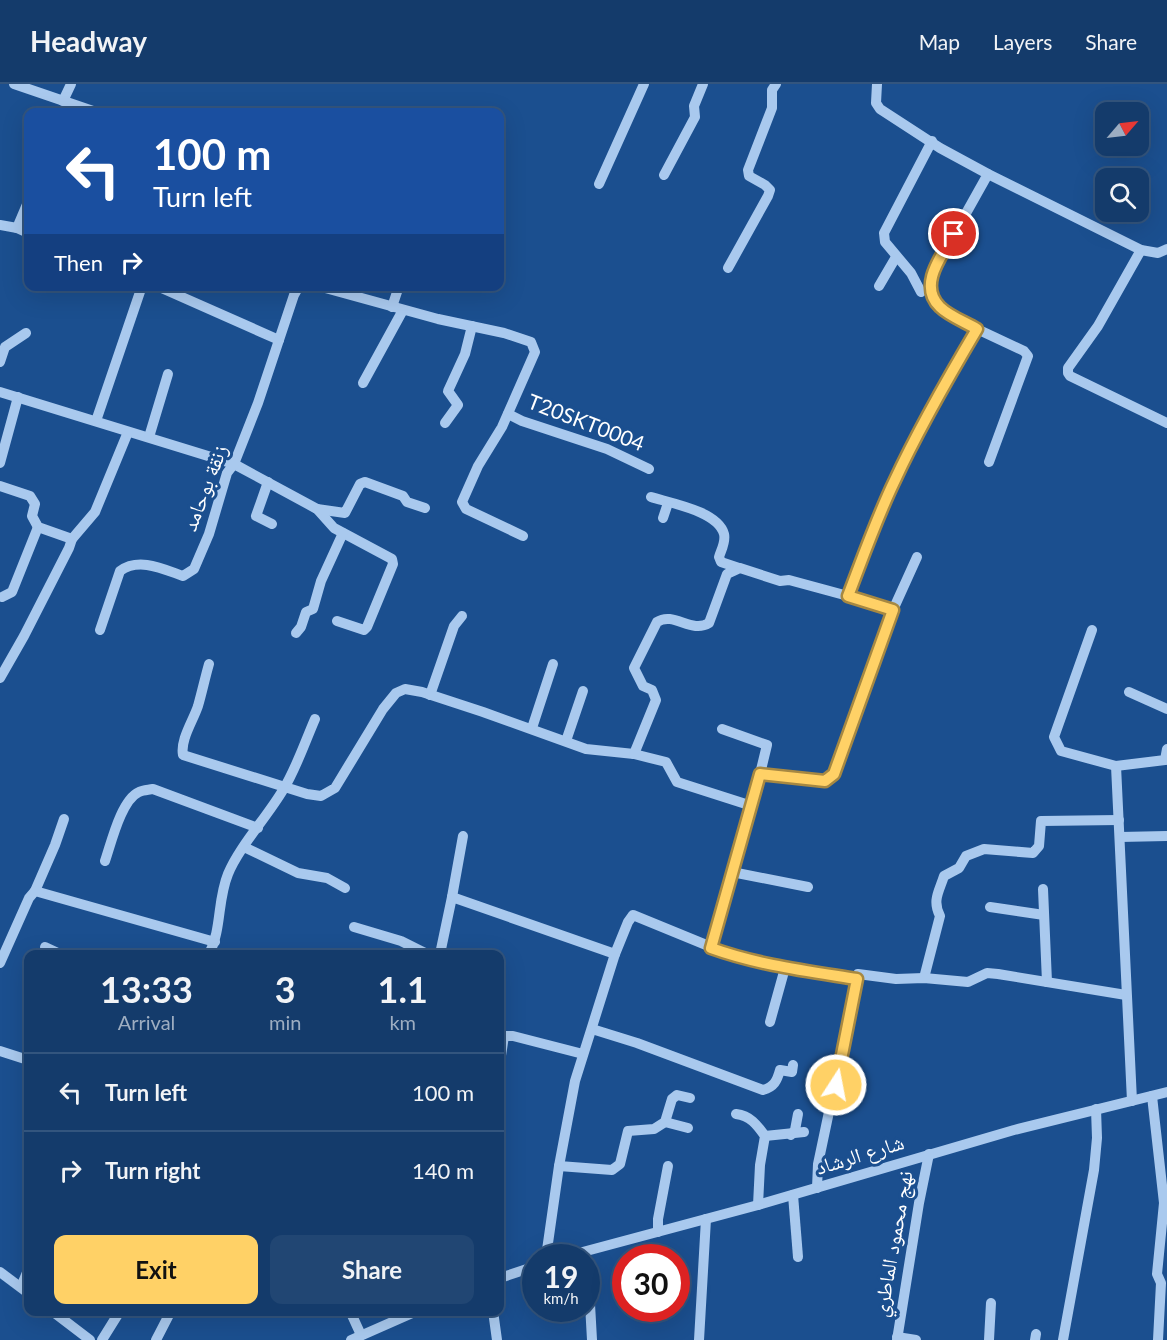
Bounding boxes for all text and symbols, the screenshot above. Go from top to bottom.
text: Headway [30,24,147,58]
text: Map [919,29,960,54]
text: Layers [993,29,1052,54]
text: Share [1085,29,1137,54]
north arrow [1095,102,1149,156]
map controls [1095,102,1149,222]
text: 100 m [153,129,271,179]
icon: left [54,132,132,210]
button: search [1095,168,1149,222]
text: Turn left [153,180,252,213]
pin [928,208,979,259]
icon: arrive [937,217,970,250]
icon: right [115,246,148,279]
text: Then [54,249,103,276]
street label: T20SKT0004 [525,388,649,455]
street label: زنقة بوحامد [176,441,232,535]
text: 13:33 [100,967,193,1011]
text: 3 [275,967,296,1011]
text: 1.1 [378,967,428,1011]
text: Arrival [118,1010,175,1034]
text: min [269,1010,301,1034]
text: km [389,1010,416,1034]
position arrow [804,1053,868,1117]
icon: left [54,1076,87,1109]
text: Turn left [105,1079,187,1106]
text: 100 m [412,1079,474,1106]
street label: شارع الرشاد [812,1128,907,1181]
icon: right [54,1154,87,1187]
text: Turn right [105,1157,200,1184]
text: 140 m [412,1157,474,1184]
street label: نهج محمود الماطري [866,1169,922,1320]
button: Exit [54,1235,258,1304]
button: Share [270,1235,474,1304]
speed limit sign: 30 [612,1244,690,1322]
text: 19 [544,1258,578,1294]
text: km/h [543,1289,579,1307]

